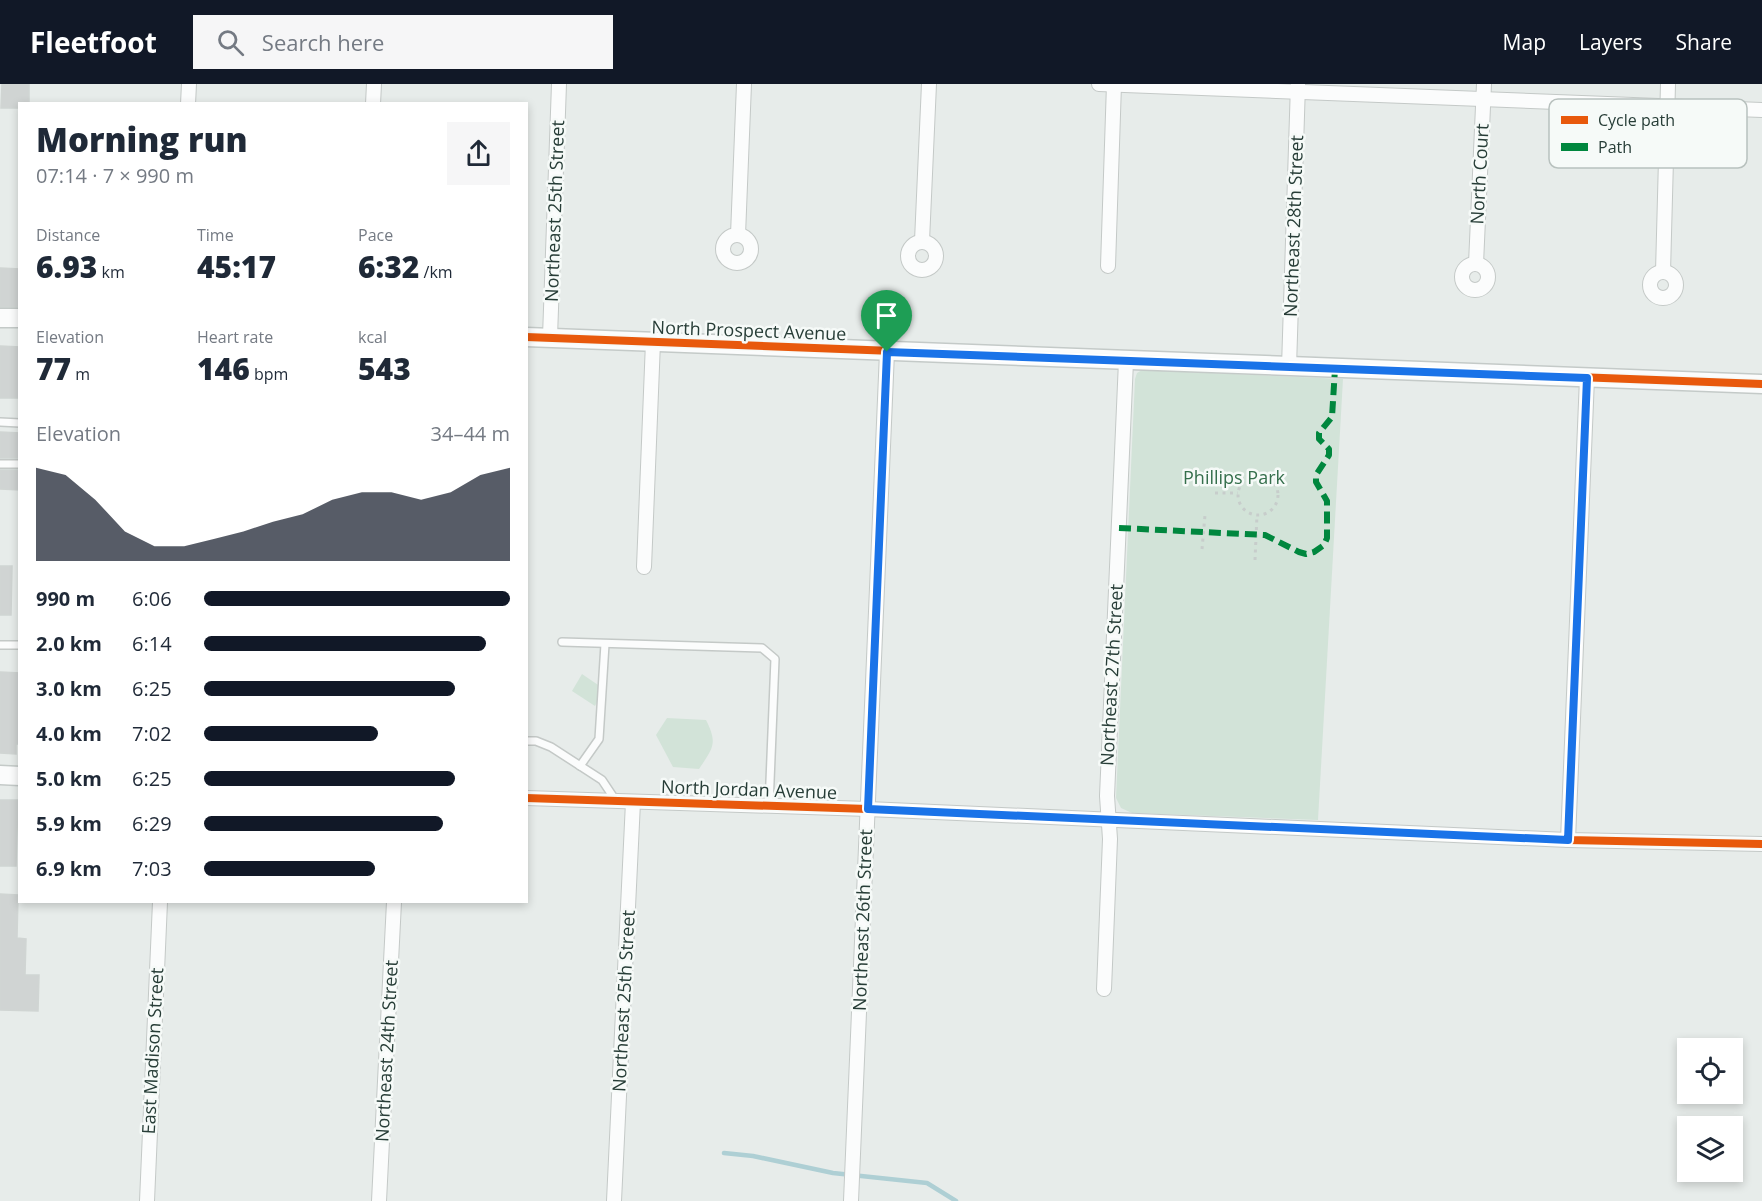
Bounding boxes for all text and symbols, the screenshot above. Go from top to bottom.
search box [193,15,613,69]
text: Fleetfoot [30,23,157,61]
icon: search [214,26,247,59]
text: Search here [262,27,384,57]
text: Map [1503,28,1546,56]
text: Layers [1579,28,1643,56]
text: Share [1676,28,1732,56]
legend [1549,99,1747,168]
text: Cycle path [1598,109,1675,131]
text: Morning run [36,117,248,162]
street label: Northeast 25th Street [539,120,569,302]
button: share [447,122,510,185]
street label: North Court [1464,123,1494,225]
street label: Northeast 28th Street [1278,135,1308,317]
text: Path [1598,136,1632,158]
text: 07:14 · 7 × 990 m [36,162,194,189]
text: Distance [36,224,100,246]
text: Time [197,224,234,246]
text: Pace [358,224,393,246]
text: 6.93 [36,246,97,287]
text: 45:17 [197,246,276,287]
text: 6:32 [358,246,419,287]
text: km [97,261,125,283]
text: /km [419,261,453,283]
pin [861,290,912,352]
icon: arrive [870,299,903,332]
street label: North Prospect Avenue [651,315,847,345]
text: Elevation [36,326,104,348]
text: Heart rate [197,326,273,348]
text: kcal [358,326,387,348]
text: 77 [36,348,71,389]
text: 146 [197,348,250,389]
text: 543 [358,348,411,389]
text: m [71,363,90,385]
text: bpm [250,363,288,385]
text: Elevation [36,420,121,447]
text: 34–44 m [431,420,510,447]
park label: Phillips Park [1183,465,1286,489]
street label: Northeast 27th Street [1094,583,1128,766]
text: 990 m [36,585,95,612]
text: 6:06 [132,585,172,612]
text: 2.0 km [36,630,102,657]
text: 6:14 [132,630,172,657]
text: 3.0 km [36,675,102,702]
text: 6:25 [132,675,172,702]
text: 4.0 km [36,720,102,747]
text: 7:02 [132,720,172,747]
text: 5.0 km [36,765,102,792]
text: 6:25 [132,765,172,792]
street label: North Jordan Avenue [661,774,838,804]
text: 5.9 km [36,810,102,837]
text: 6:29 [132,810,172,837]
street label: Northeast 26th Street [847,829,877,1011]
text: 6.9 km [36,855,102,882]
text: 7:03 [132,855,172,882]
street label: Northeast 25th Street [606,909,640,1092]
street label: Northeast 24th Street [369,959,403,1142]
street label: East Madison Street [136,967,168,1135]
map controls [1677,1038,1743,1182]
button: locate [1677,1038,1743,1104]
button: layers [1677,1116,1743,1182]

